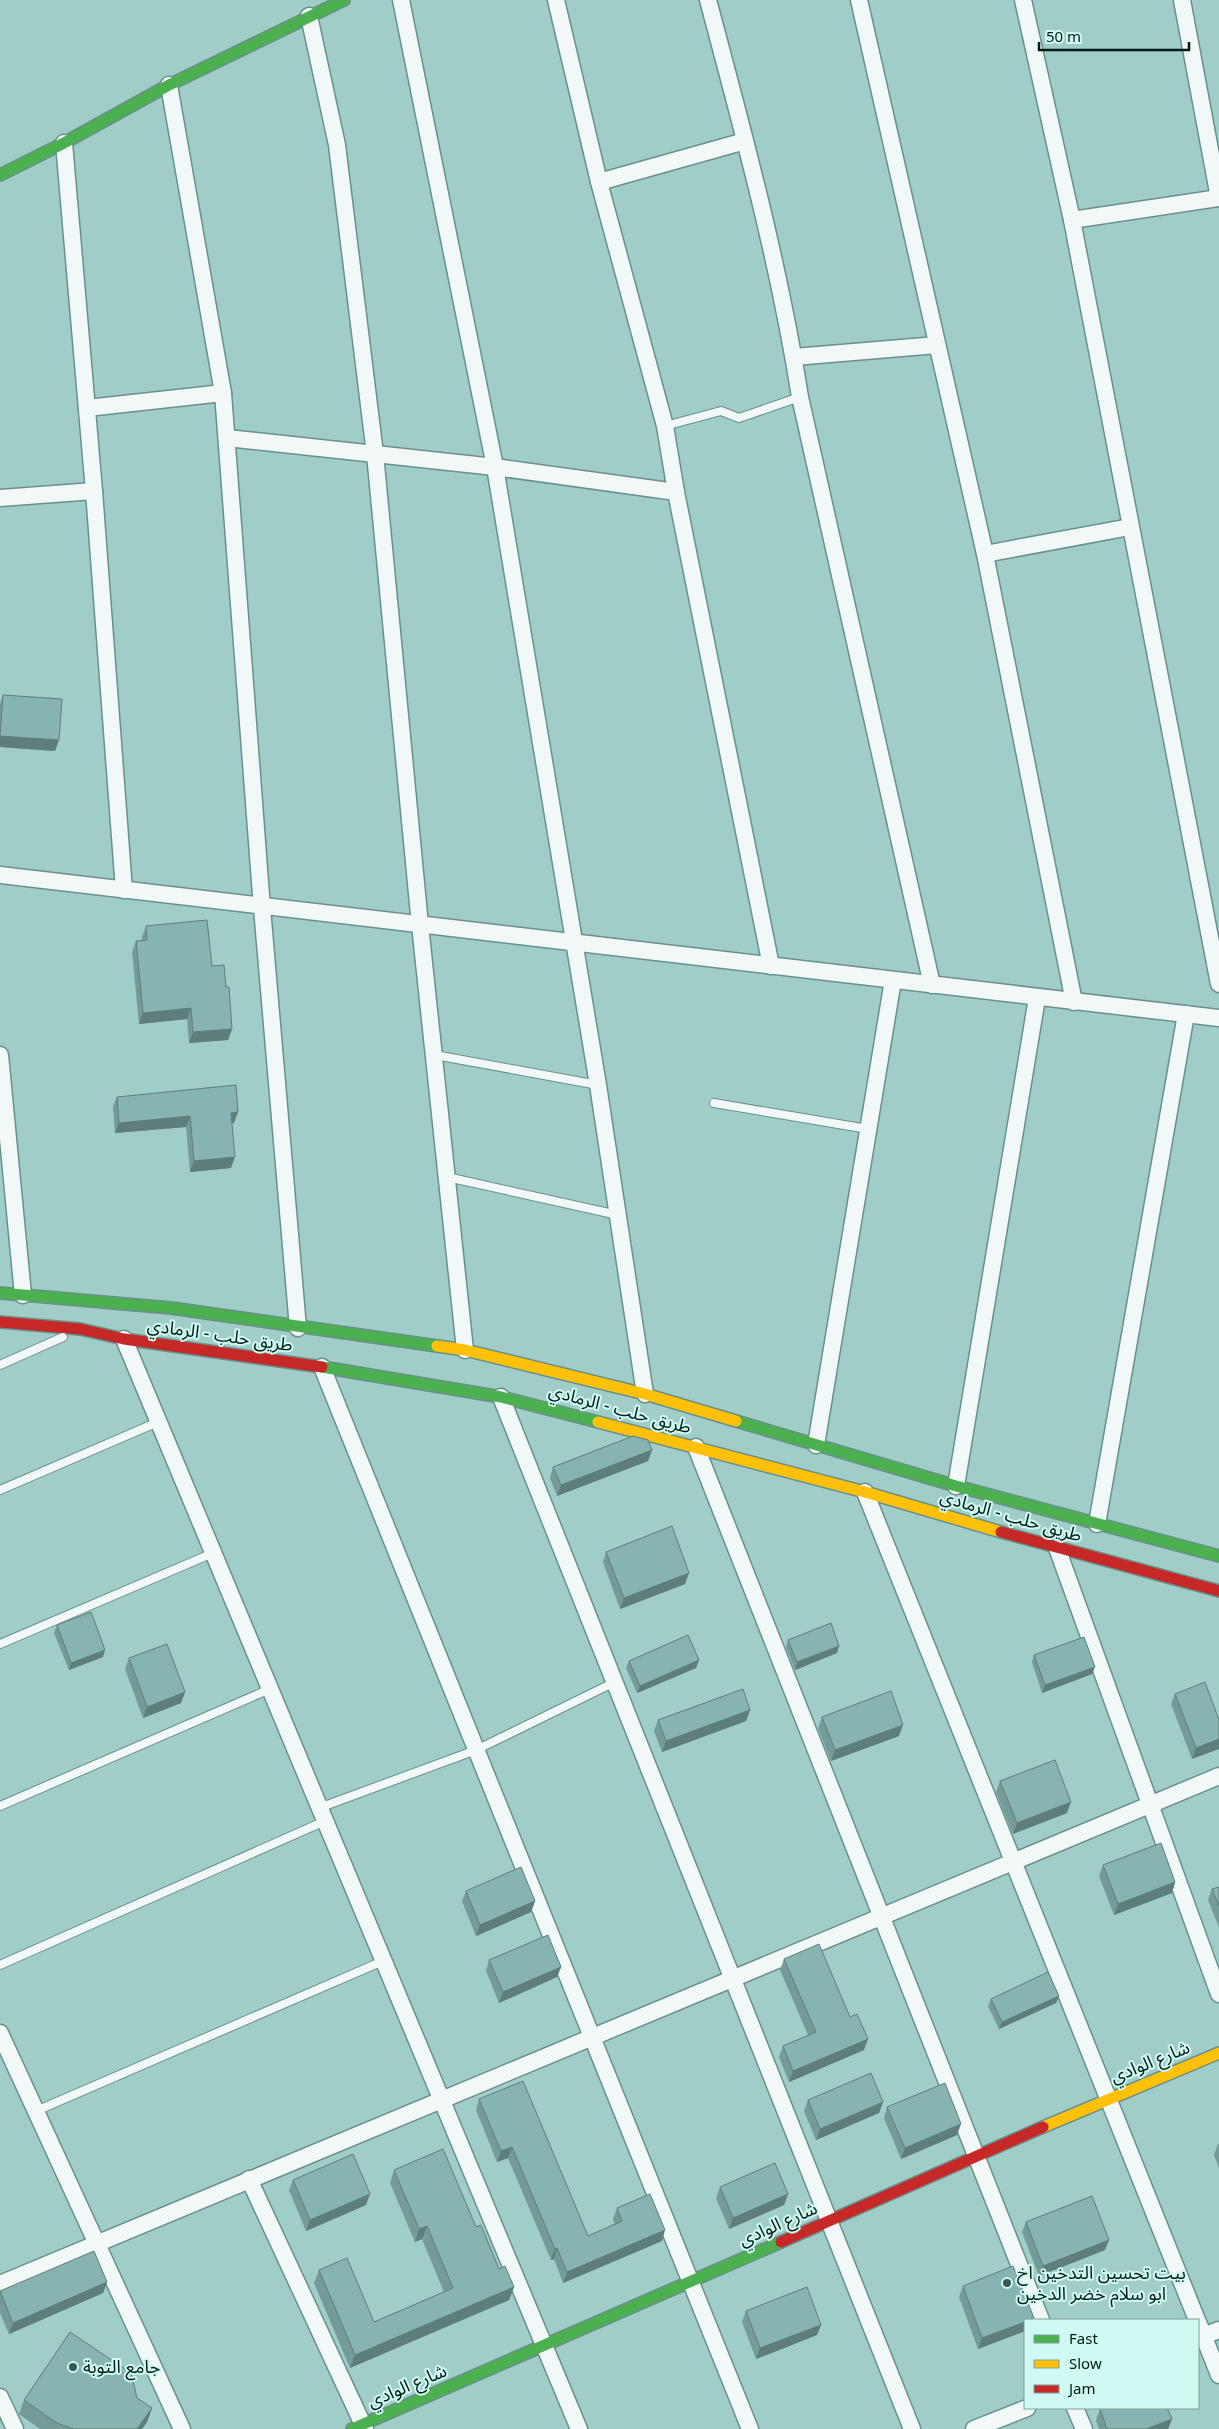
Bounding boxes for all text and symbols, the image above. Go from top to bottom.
scale bar [1039,20,1189,52]
text: 50 m [1046,21,1081,53]
street label: طريق حلب - الرمادي [145,1306,295,1364]
street label: طريق حلب - الرمادي [544,1372,696,1446]
street label: طريق حلب - الرمادي [935,1478,1087,1554]
street label: شارع الوادي [1104,2029,1196,2095]
street label: شارع الوادي [732,2190,824,2258]
place label: بيت تحسين التدخين اخ ابو سلام خضر الدخين [1017,2254,1186,2313]
marker: بيت تحسين التدخين اخ ابو سلام خضر الدخين [1001,2277,1013,2289]
legend [1024,2319,1199,2409]
text: Fast [1069,2323,1098,2355]
place label: جامع التوبة [83,2348,160,2386]
text: Slow [1069,2348,1102,2380]
street label: شارع الوادي [361,2352,453,2420]
marker: جامع التوبة [67,2361,79,2373]
text: Jam [1067,2373,1096,2405]

